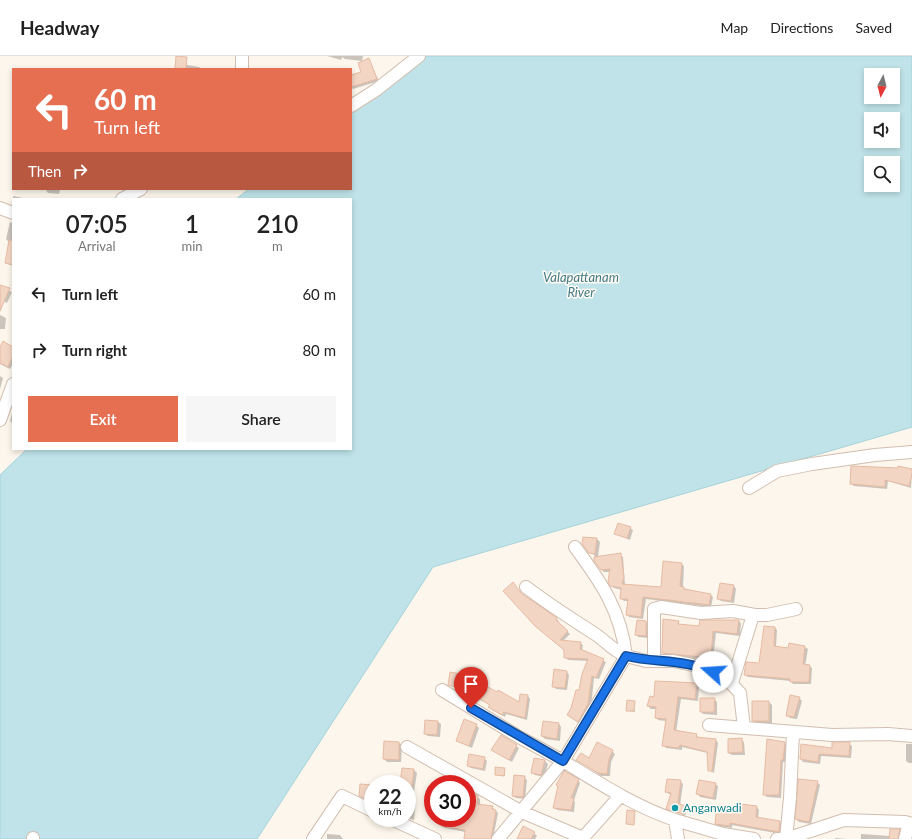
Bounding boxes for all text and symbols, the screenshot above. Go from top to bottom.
text: Headway [20,16,99,39]
text: Map [721,19,748,36]
text: Directions [770,19,833,36]
text: Saved [855,19,892,36]
north arrow [864,68,900,104]
map controls [864,68,900,192]
text: 60 m [94,82,157,116]
icon: left [28,84,80,136]
button: sound [864,112,900,148]
text: Turn left [94,116,160,138]
button: search [864,156,900,192]
icon: right [69,160,91,182]
text: Then [28,162,61,180]
text: 07:05 [66,209,128,238]
text: 1 [185,209,199,238]
text: 210 [256,209,298,238]
text: Arrival [78,238,115,254]
text: min [181,238,203,254]
text: m [272,238,283,254]
water label: Valapattanam River [543,269,619,300]
icon: left [28,283,50,305]
text: Turn left [62,285,118,303]
text: 60 m [302,285,336,303]
icon: right [28,339,50,361]
text: Turn right [62,341,127,359]
text: 80 m [302,341,336,359]
button: Exit [28,396,178,442]
button: Share [186,396,336,442]
position arrow [692,651,734,693]
pin [454,667,488,708]
icon: arrive [460,673,482,695]
speed limit sign: 30 [424,775,476,827]
text: 22 [378,784,402,808]
place label: Anganwadi [683,800,742,815]
marker: Anganwadi [670,803,680,813]
text: km/h [378,805,402,817]

